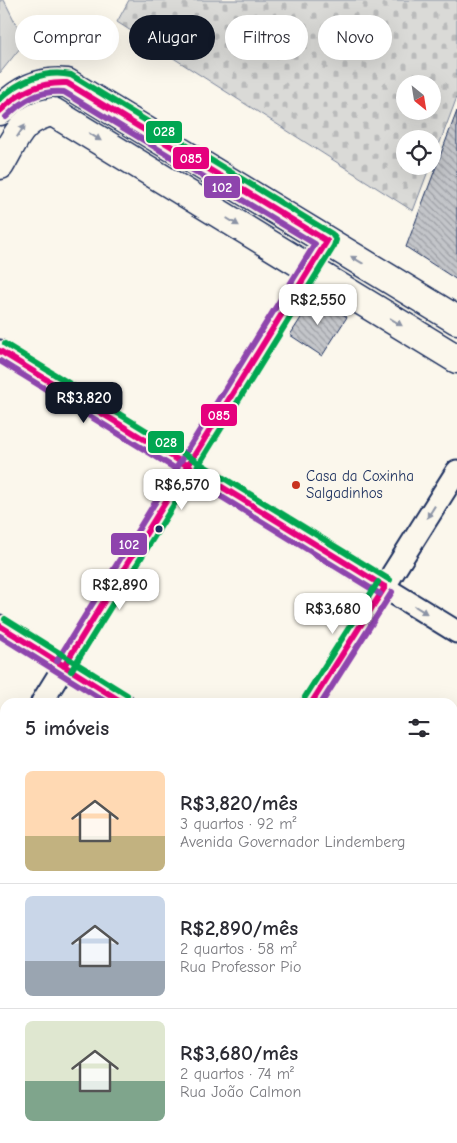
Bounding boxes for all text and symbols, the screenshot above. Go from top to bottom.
chip: Comprar [15,15,119,60]
chip: Alugar [129,15,215,60]
chip: Filtros [225,15,308,60]
chip: Novo [318,15,392,60]
north arrow [396,75,441,120]
map controls [396,75,441,175]
line badge: 028 [145,120,183,144]
text: 028 [153,123,175,140]
one-way arrow [16,124,25,138]
button: locate [396,130,441,175]
one-way arrow [88,133,101,142]
line badge: 085 [172,146,210,170]
text: 085 [180,150,202,167]
line badge: 102 [203,175,241,199]
text: 102 [212,179,232,196]
one-way arrow [227,218,240,227]
one-way arrow [350,255,363,264]
pin: R$2,550 [272,284,364,326]
text: R$2,550 [290,291,346,309]
one-way arrow [390,318,403,327]
pin: R$3,820 [38,382,130,424]
text: R$3,820 [56,389,112,407]
line badge: 085 [200,403,238,427]
text: 085 [208,407,230,424]
line badge: 028 [147,430,185,454]
text: 028 [155,434,177,451]
place label: Casa da Coxinha Salgadinhos [306,467,414,502]
pin: R$6,570 [136,468,228,511]
text: R$6,570 [154,476,210,494]
marker: Casa da Coxinha Salgadinhos [290,479,302,491]
one-way arrow [427,506,436,519]
unlabelled marker [154,524,164,534]
line badge: 102 [110,532,148,556]
text: 102 [119,536,139,553]
pin: R$2,890 [74,568,166,611]
text: R$2,890 [92,576,148,594]
pin: R$3,680 [287,592,379,635]
text: R$3,680 [305,600,361,618]
one-way arrow [414,605,427,614]
icon: filters [405,714,433,742]
text: 5 imóveis [25,716,109,740]
icon: home [65,791,125,851]
text: R$3,820/mês [180,791,298,815]
text: 3 quartos · 92 m² [180,815,297,833]
text: Avenida Governador Lindemberg [180,833,406,851]
icon: home [65,916,125,976]
text: R$2,890/mês [180,916,298,940]
text: 2 quartos · 58 m² [180,940,297,958]
text: Rua Professor Pio [180,958,301,976]
icon: home [65,1041,125,1101]
text: R$3,680/mês [180,1041,298,1065]
text: 2 quartos · 74 m² [180,1065,294,1083]
text: Rua João Calmon [180,1083,301,1101]

